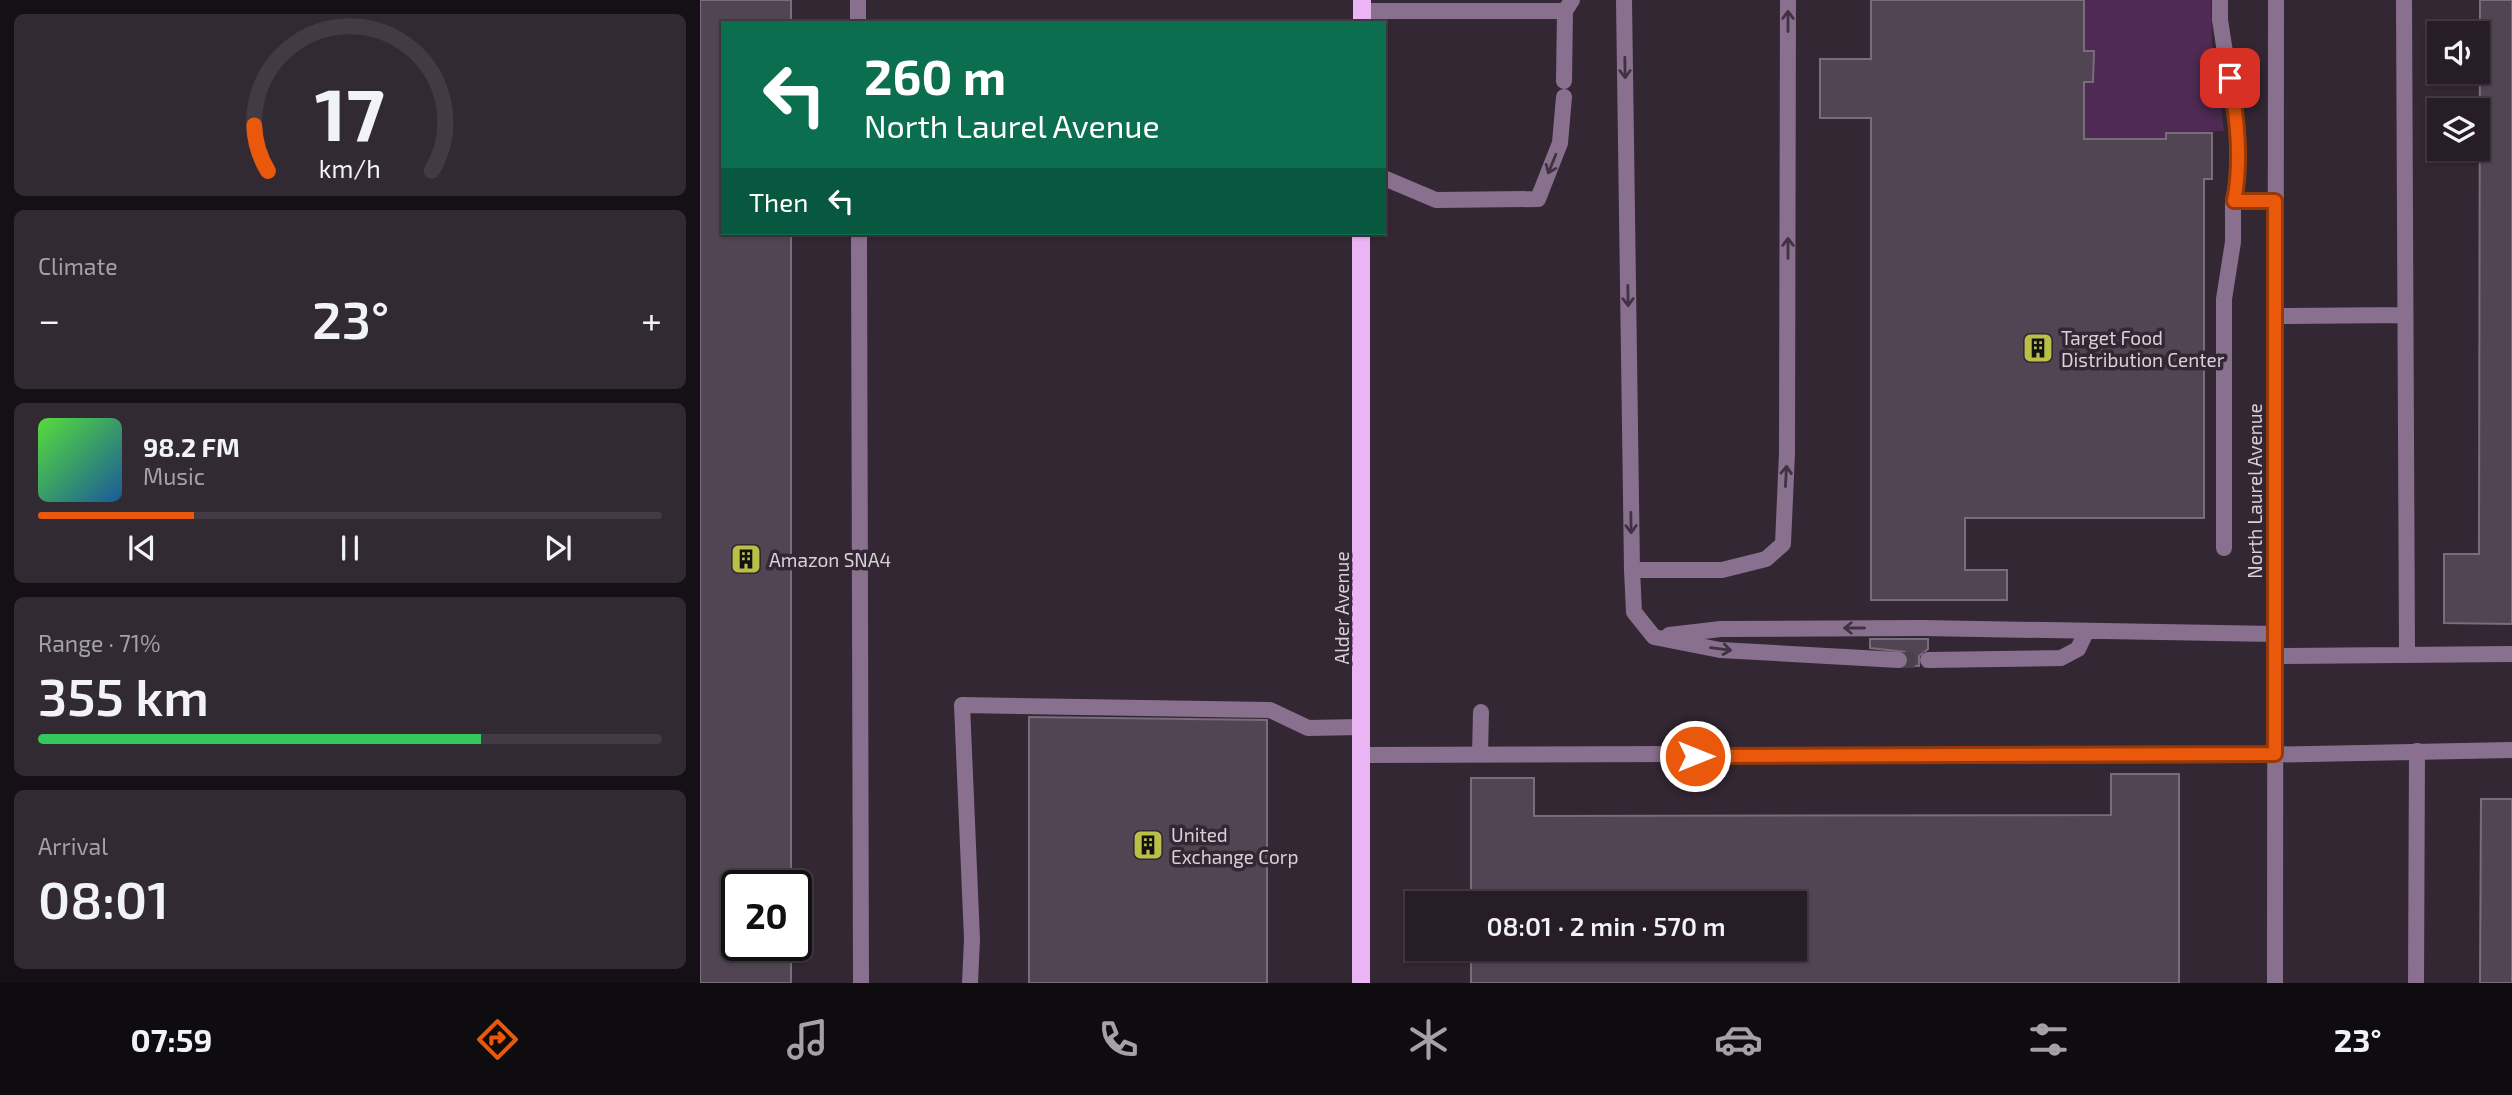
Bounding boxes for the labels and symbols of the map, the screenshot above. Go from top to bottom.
one-way arrow [1781,9,1795,32]
pin [2200,48,2260,108]
one-way arrow [1618,56,1632,79]
one-way arrow [1544,152,1557,174]
one-way arrow [1781,237,1795,260]
one-way arrow [1621,284,1635,307]
place label: Target Food Distribution Center [2061,326,2225,371]
building icon: Target Food Distribution Center [2021,331,2055,365]
street label: North Laurel Avenue [2243,403,2266,579]
one-way arrow [1779,464,1792,487]
one-way arrow [1624,511,1638,534]
building icon: Amazon SNA4 [729,542,763,576]
place label: Amazon SNA4 [769,548,891,571]
street label: Alder Avenue [1330,551,1353,665]
one-way arrow [1842,622,1865,635]
one-way arrow [1709,643,1732,656]
position arrow [1658,719,1732,793]
place label: United Exchange Corp [1171,823,1299,868]
building icon: United Exchange Corp [1131,828,1165,862]
speed limit sign: 20 [721,870,812,961]

